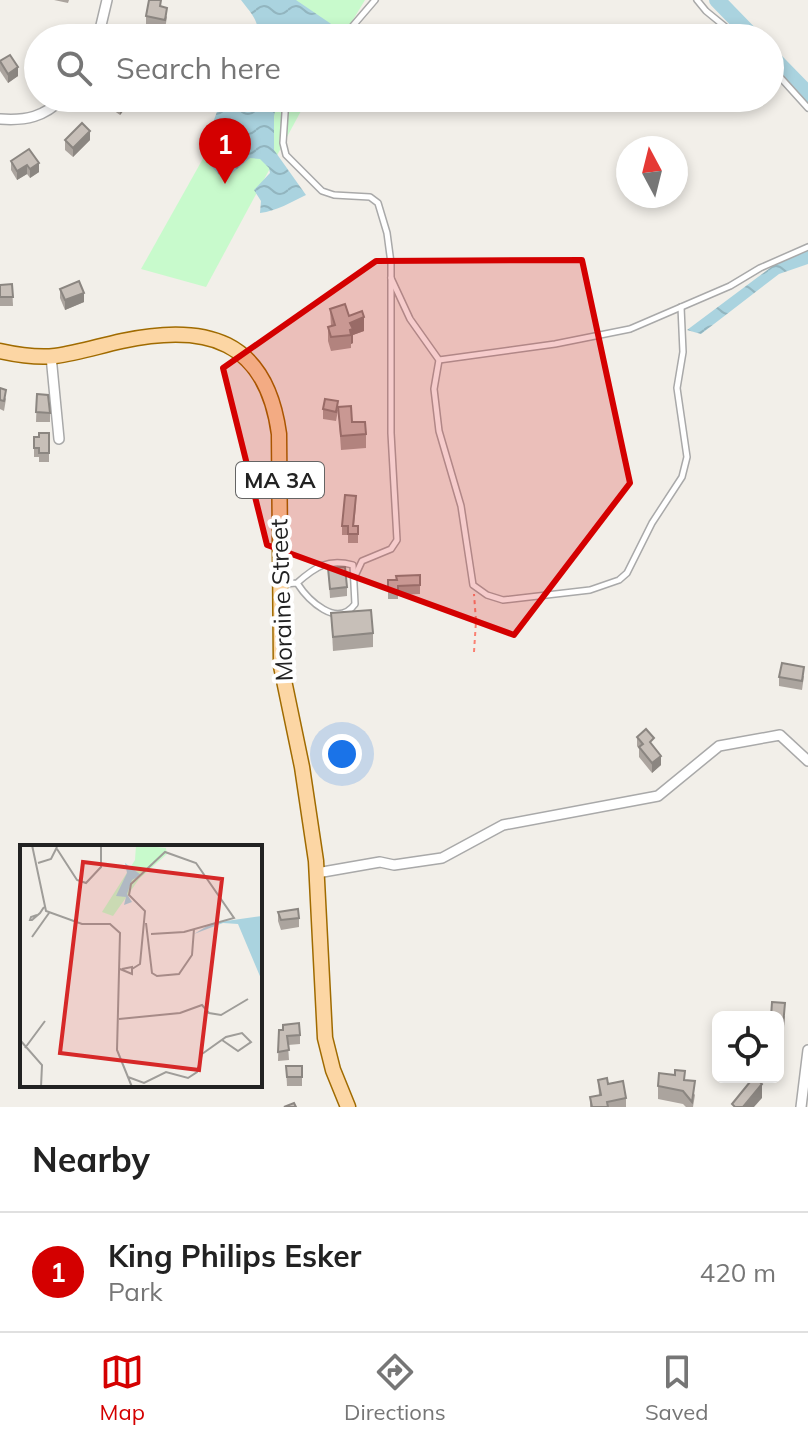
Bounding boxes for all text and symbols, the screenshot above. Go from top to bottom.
search box [24,24,784,112]
icon: search [52,46,96,90]
text: Search here [116,49,281,87]
pin: 1 [199,118,251,184]
north arrow [616,136,688,208]
road number: MA 3A [236,462,324,498]
street label: Moraine Street [263,518,299,682]
your location [322,734,362,774]
inset map [20,845,262,1087]
map controls [712,1011,784,1083]
button: locate [712,1011,784,1083]
text: Nearby [32,1138,150,1181]
text: King Philips Esker [108,1237,361,1275]
text: 1 [50,1256,66,1289]
text: 420 m [700,1256,776,1289]
text: Park [108,1275,163,1308]
tab: Map [100,1350,145,1426]
tab: Directions [344,1350,446,1426]
tab: Saved [645,1350,708,1426]

